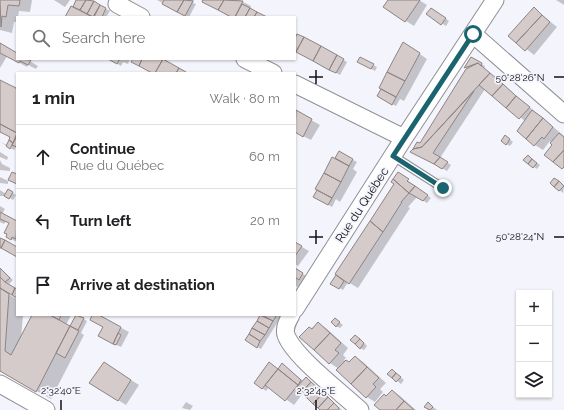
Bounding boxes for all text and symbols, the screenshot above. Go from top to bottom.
search box [16,16,296,60]
route start [464,25,482,43]
icon: search [30,27,52,49]
text: Search here [62,29,145,47]
text: 50°28'26"N [496,72,544,83]
text: 1 min [32,88,75,108]
text: Walk · 80 m [210,91,280,106]
text: Continue [70,140,135,158]
icon: ahead [32,146,54,168]
text: 60 m [249,149,280,164]
text: Rue du Québec [70,158,164,173]
street label: Rue du Québec [332,164,392,245]
route end [434,179,452,197]
icon: left [32,210,54,232]
text: Turn left [70,212,131,230]
text: 20 m [250,213,280,228]
text: 50°28'24"N [496,231,544,242]
icon: arrive [32,274,54,296]
text: Arrive at destination [70,276,215,294]
map controls [516,290,552,398]
button: + [516,290,552,326]
button: − [516,326,552,362]
button: layers [516,362,552,398]
text: 2°32'40"E [41,385,81,396]
text: 2°32'45"E [296,385,336,396]

